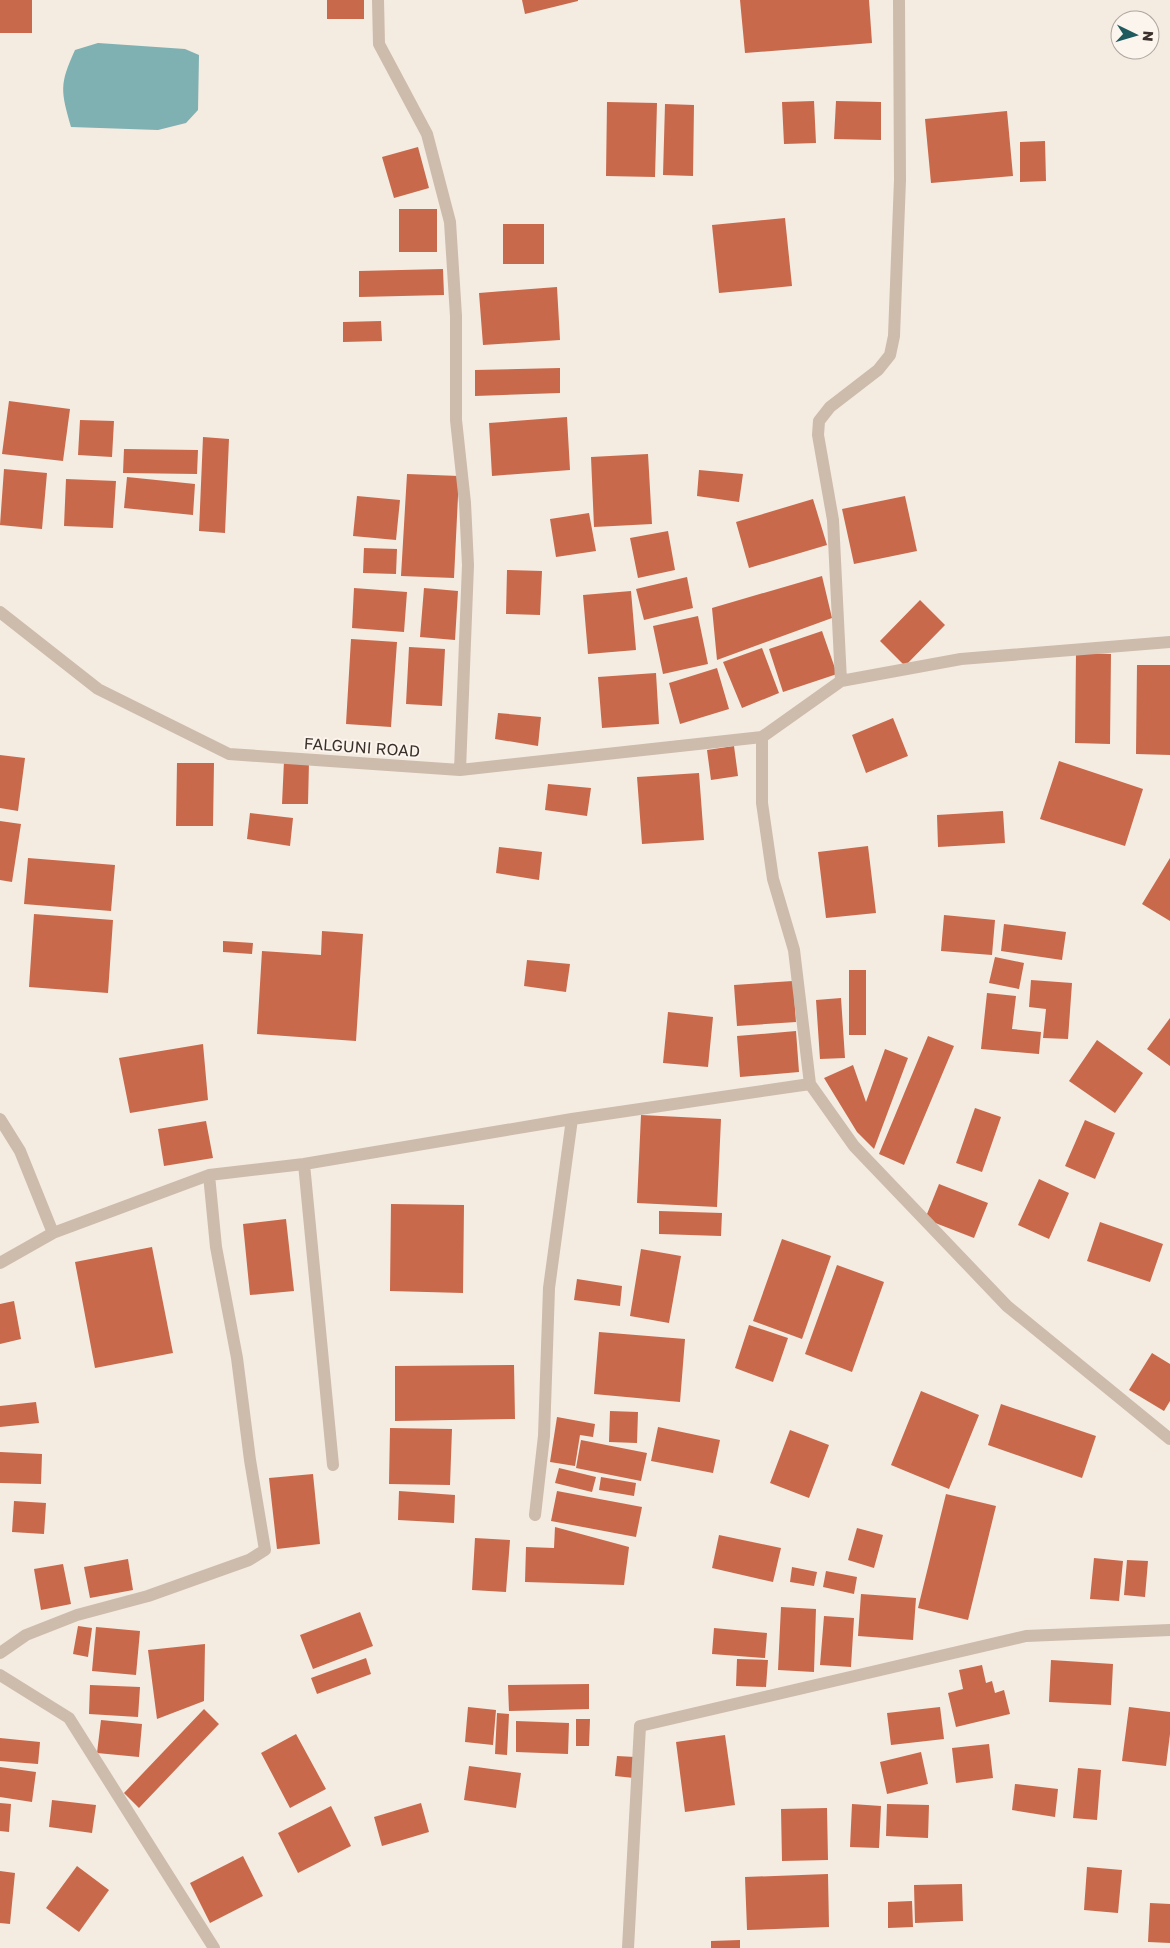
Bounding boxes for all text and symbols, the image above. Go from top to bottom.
north arrow [1110,10,1160,60]
text: N [1140,30,1157,42]
street label: FALGUNI ROAD [303,733,421,761]

